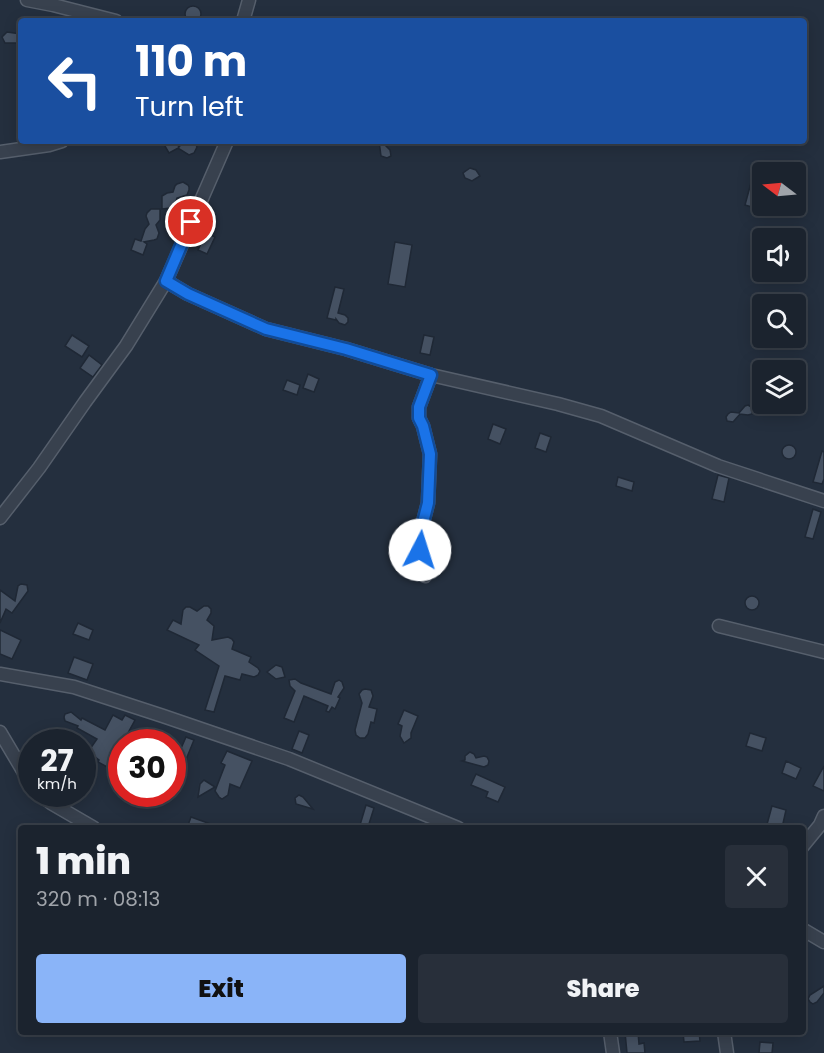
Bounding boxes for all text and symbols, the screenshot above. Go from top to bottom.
text: 110 m [135,32,247,91]
icon: left [36,42,114,120]
text: Turn left [135,88,244,125]
north arrow [752,162,806,216]
map controls [752,162,806,414]
pin [165,196,216,247]
icon: arrive [174,205,207,238]
button: sound [752,228,806,282]
button: search [752,294,806,348]
button: layers [752,360,806,414]
position arrow [388,518,452,582]
speed limit sign: 30 [108,729,186,807]
text: 27 [40,739,74,782]
text: km/h [37,773,77,794]
text: 1 min [36,836,131,887]
button: close [725,845,788,908]
text: 320 m · 08:13 [36,885,160,913]
button: Exit [36,954,406,1023]
button: Share [418,954,788,1023]

